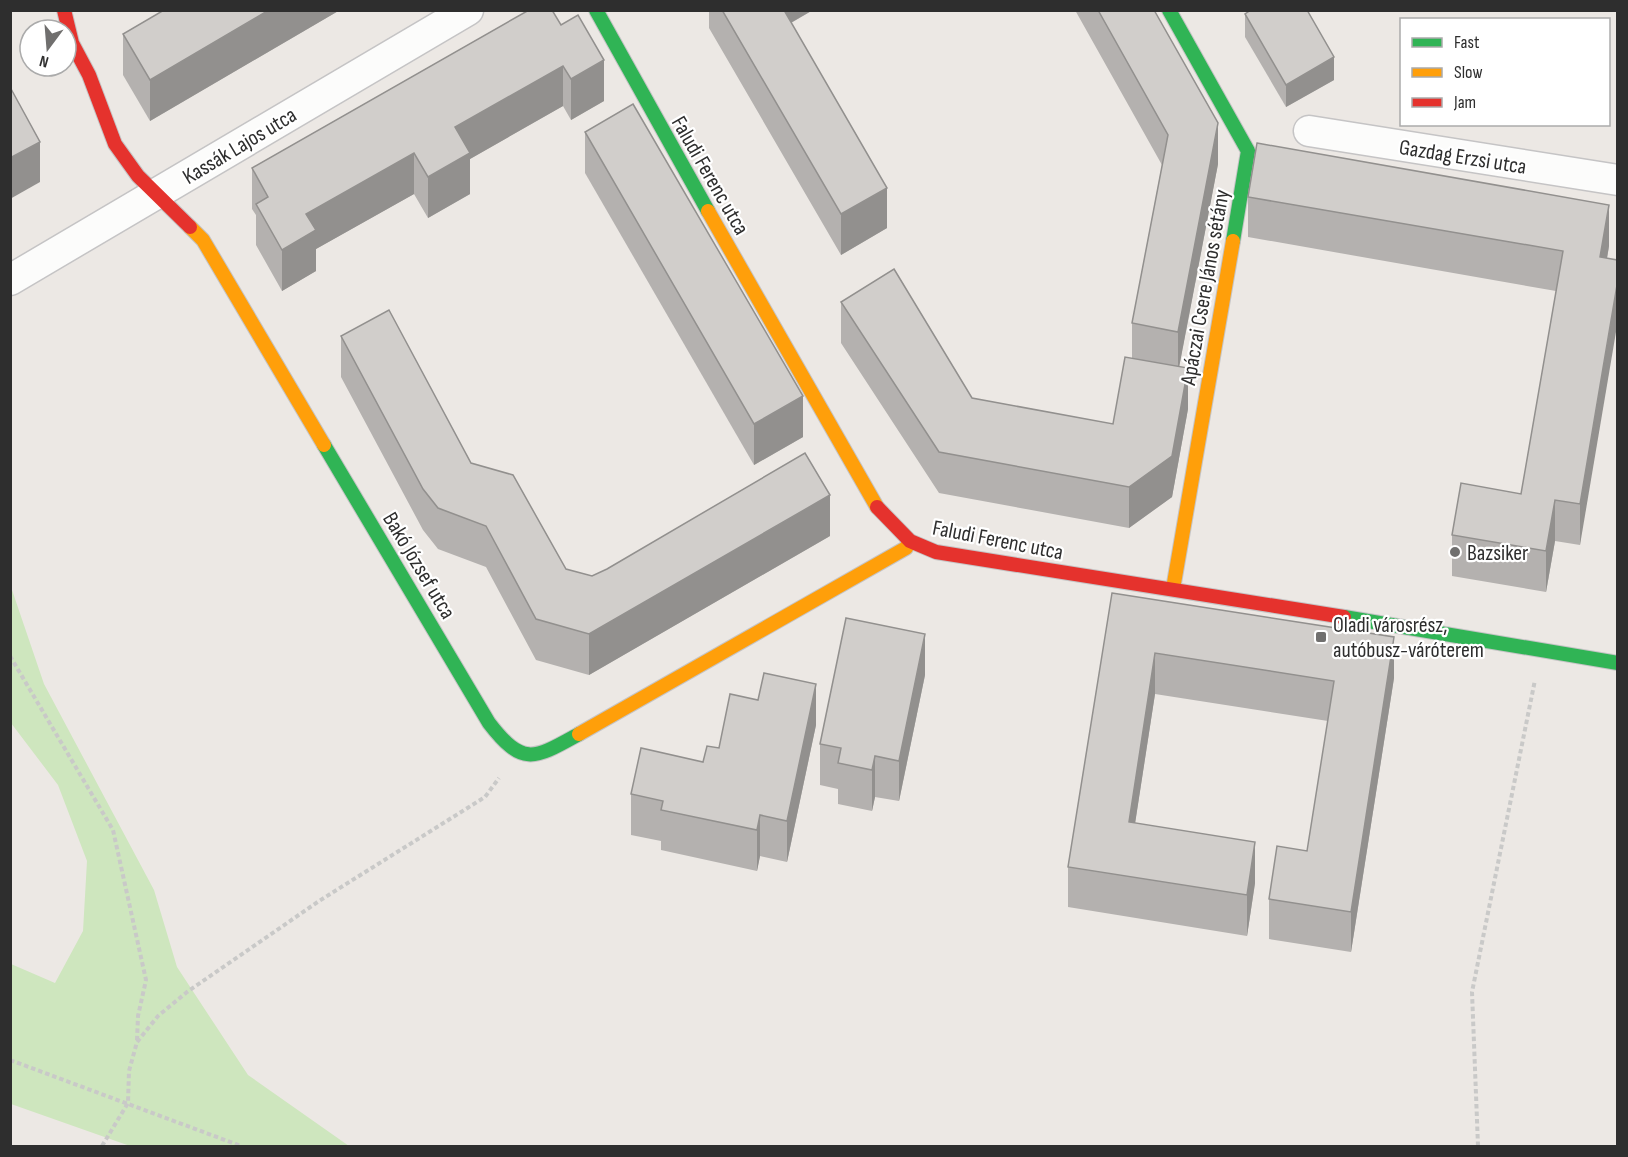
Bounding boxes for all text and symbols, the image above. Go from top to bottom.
north arrow [18,18,78,78]
legend [1400,18,1610,126]
text: Fast [1454,32,1480,53]
text: N [38,51,51,71]
text: Slow [1454,62,1483,83]
text: Jam [1453,92,1476,113]
street label: Kassák Lajos utca [178,102,302,191]
street label: Faludi Ferenc utca [665,112,755,240]
street label: Gazdag Erzsi utca [1397,134,1528,181]
street label: Apáczai Csere János sétány [1175,187,1236,388]
street label: Bakó József utca [376,508,461,624]
street label: Faludi Ferenc utca [930,515,1065,566]
place label: Bazsiker [1467,540,1528,567]
marker: Bazsiker [1448,545,1462,559]
place label: Oladi városrész, autóbusz-váróterem [1333,612,1484,664]
marker: Oladi városrész, autóbusz-váróterem [1314,630,1328,644]

